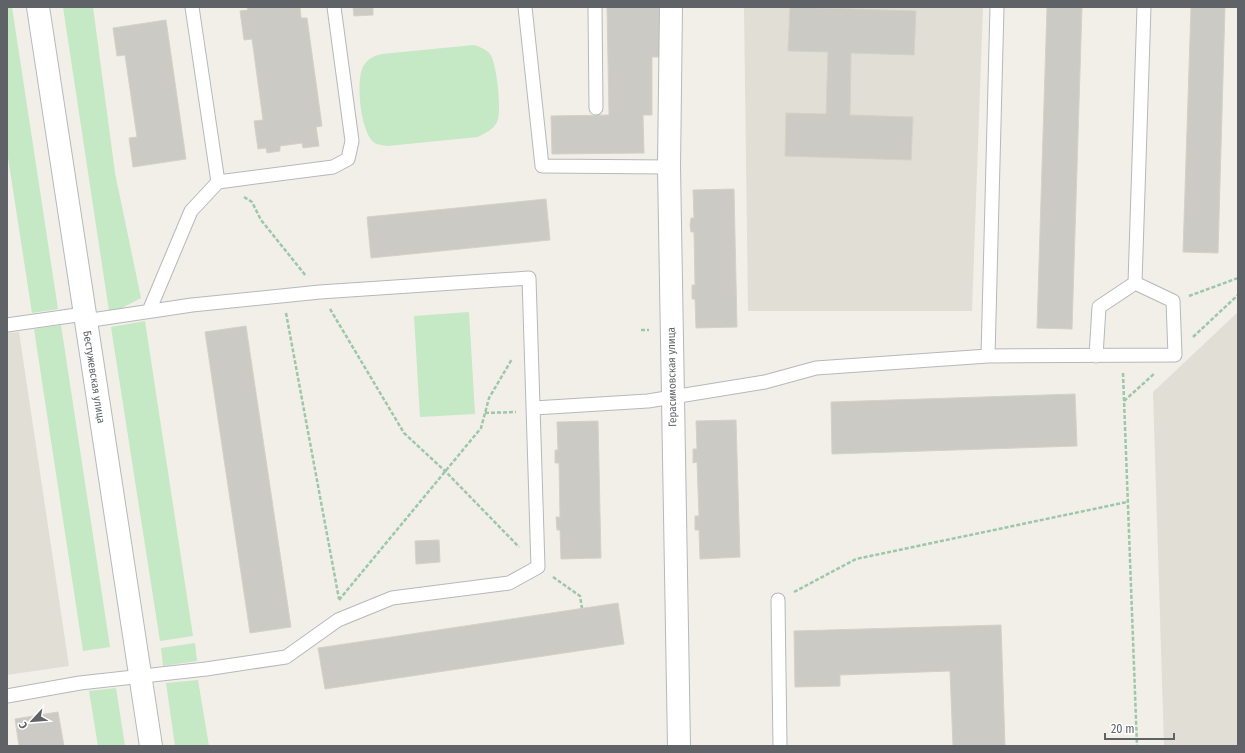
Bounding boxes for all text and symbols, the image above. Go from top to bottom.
street label: Герасимовская улица [665,327,679,427]
street label: Бестужевская улица [80,330,108,424]
north arrow [12,701,52,741]
scale bar [1105,715,1174,741]
text: С [16,720,31,731]
text: 20 m [1111,722,1135,736]

